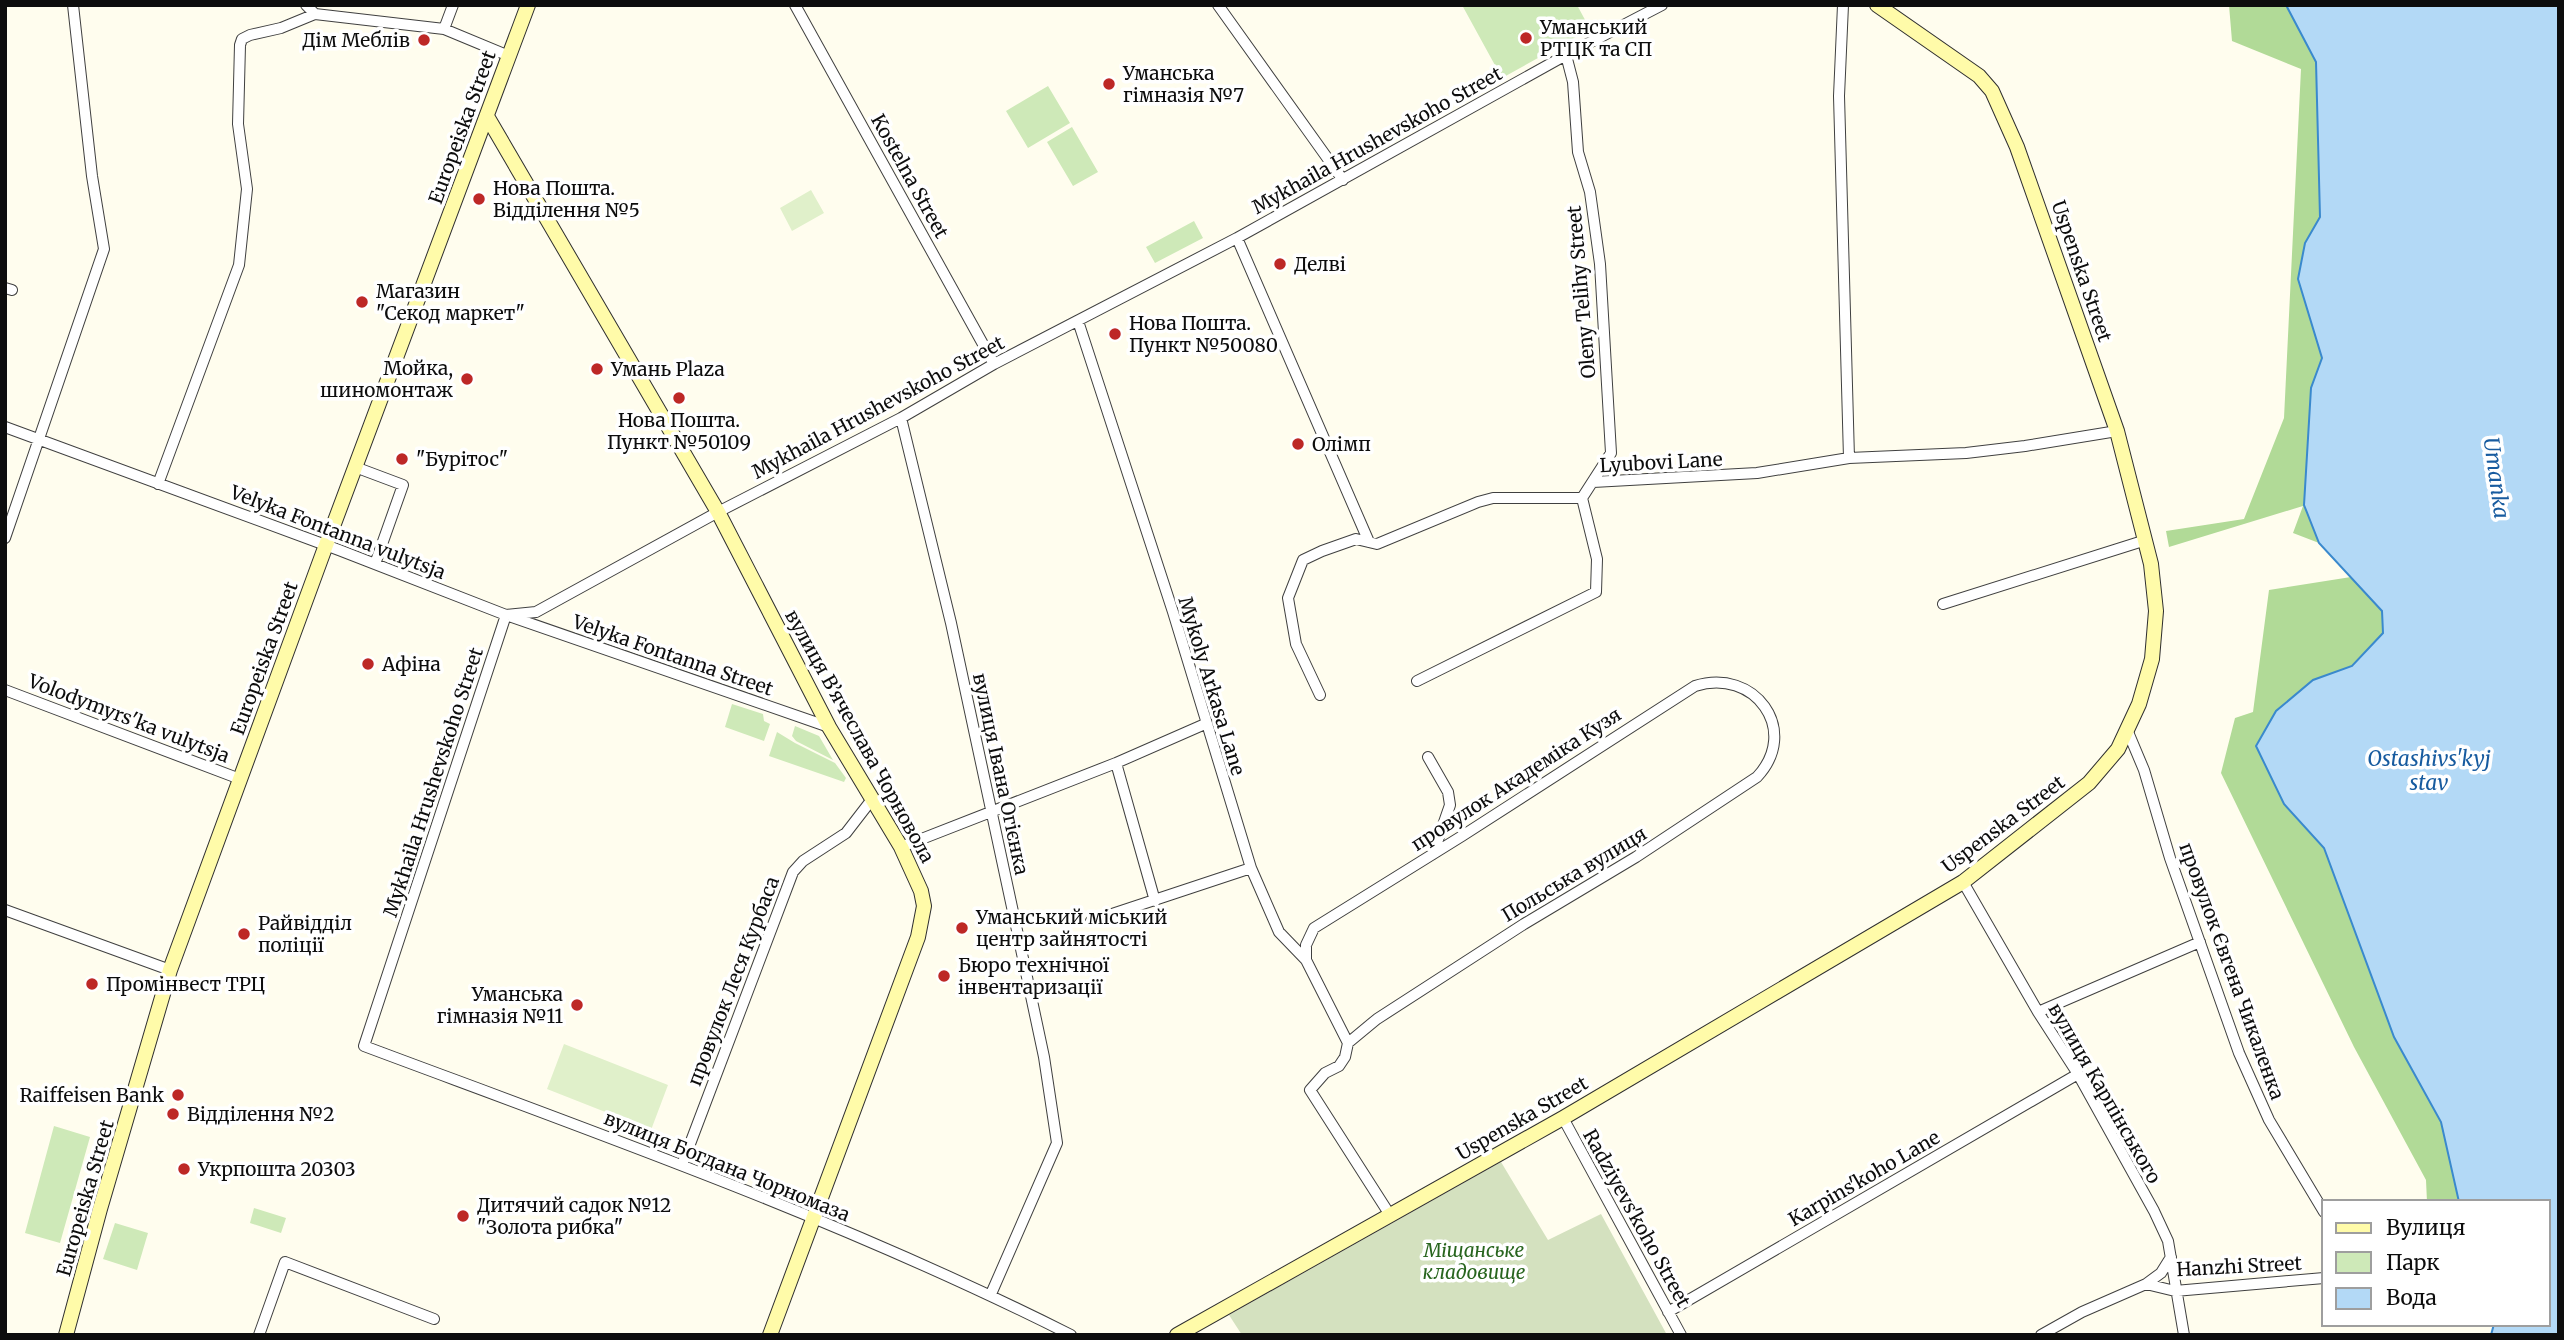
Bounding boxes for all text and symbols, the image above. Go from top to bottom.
place label: Уманський РТЦК та СП [1539,15,1652,61]
place label: Дім Меблів [302,28,410,52]
marker: Уманський РТЦК та СП [1518,30,1534,46]
marker: Дім Меблів [416,32,432,48]
street label: Europeiska Street [423,47,501,207]
place label: Уманська гімназія №7 [1122,61,1244,107]
street label: Mykhaila Hrushevskoho Street [1248,61,1507,219]
marker: Уманська гімназія №7 [1101,76,1117,92]
street label: Kostelna Street [866,110,954,243]
place label: Нова Пошта. Відділення №5 [493,176,640,222]
marker: Нова Пошта. Відділення №5 [471,191,487,207]
street label: Uspenska Street [2047,197,2118,345]
street label: Oleny Telihy Street [1561,204,1601,379]
place label: Делві [1294,252,1346,276]
marker: Делві [1272,256,1288,272]
place label: Магазин "Секод маркет" [376,279,525,325]
marker: Магазин "Секод маркет" [354,294,370,310]
place label: Нова Пошта. Пункт №50080 [1129,311,1278,357]
marker: Нова Пошта. Пункт №50080 [1107,326,1123,342]
street label: Mykhaila Hrushevskoho Street [748,330,1009,484]
place label: Мойка, шиномонтаж [320,356,453,402]
place label: Умань Plaza [610,357,725,381]
marker: Умань Plaza [589,361,605,377]
marker: Мойка, шиномонтаж [459,371,475,387]
marker: Нова Пошта. Пункт №50109 [671,390,687,406]
place label: Нова Пошта. Пункт №50109 [607,408,751,454]
place label: Олімп [1312,432,1371,456]
marker: Олімп [1290,436,1306,452]
water label: Umanka [2477,436,2516,520]
place label: "Бурітос" [416,447,508,471]
street label: Lyubovi Lane [1599,447,1723,477]
marker: "Бурітос" [394,451,410,467]
street label: Velyka Fontanna vulytsja [226,479,449,584]
street label: Europeiska Street [225,578,303,738]
street label: Mykoly Arkasa Lane [1173,594,1251,778]
street label: вулиця В’ячеслава Чорновола [780,605,940,867]
street label: Velyka Fontanna Street [569,609,777,701]
street label: Mykhaila Hrushevskoho Street [378,644,488,920]
place label: Афіна [381,652,441,676]
marker: Афіна [360,656,376,672]
street label: Volodymyrs'ka vulytsja [24,668,233,767]
street label: вулиця Івана Огієнка [968,671,1034,877]
street label: провулок Академіка Кузя [1406,702,1626,856]
water label: Ostashivs'kyj stav [2367,745,2491,796]
street label: Uspenska Street [1937,770,2070,878]
street label: Польська вулиця [1497,821,1651,927]
street label: провулок Євгена Чикаленка [2174,839,2290,1103]
street label: провулок Леся Курбаса [682,873,784,1089]
place label: Уманський міський центр зайнятості [975,905,1167,951]
place label: Райвідділ поліції [258,911,352,957]
marker: Уманський міський центр зайнятості [954,920,970,936]
marker: Райвідділ поліції [236,926,252,942]
place label: Бюро технічної інвентаризації [958,953,1110,999]
marker: Бюро технічної інвентаризації [936,968,952,984]
place label: Промінвест ТРЦ [106,972,266,996]
marker: Промінвест ТРЦ [84,976,100,992]
place label: Уманська гімназія №11 [437,982,563,1028]
marker: Уманська гімназія №11 [569,997,585,1013]
street label: вулиця Карпінського [2043,998,2167,1188]
street label: Uspenska Street [1452,1070,1592,1165]
place label: Raiffeisen Bank [20,1083,164,1107]
marker: Raiffeisen Bank [170,1087,186,1103]
place label: Відділення №2 [187,1102,334,1126]
marker: Відділення №2 [165,1106,181,1122]
street label: вулиця Богдана Чорномаза [601,1106,853,1226]
street label: Europeiska Street [51,1117,119,1279]
street label: Radziyevsʹkoho Street [1578,1125,1696,1312]
street label: Karpinsʹkoho Lane [1784,1125,1944,1231]
place label: Укрпошта 20303 [197,1157,356,1181]
marker: Укрпошта 20303 [176,1161,192,1177]
place label: Дитячий садок №12 "Золота рибка" [477,1193,671,1239]
legend [2322,1200,2550,1326]
marker: Дитячий садок №12 "Золота рибка" [455,1208,471,1224]
text: Вулиця [2386,1214,2466,1241]
park label: Міщанське кладовище [1422,1238,1526,1284]
text: Парк [2386,1249,2440,1276]
street label: Hanzhi Street [2176,1251,2303,1281]
text: Вода [2386,1284,2437,1311]

